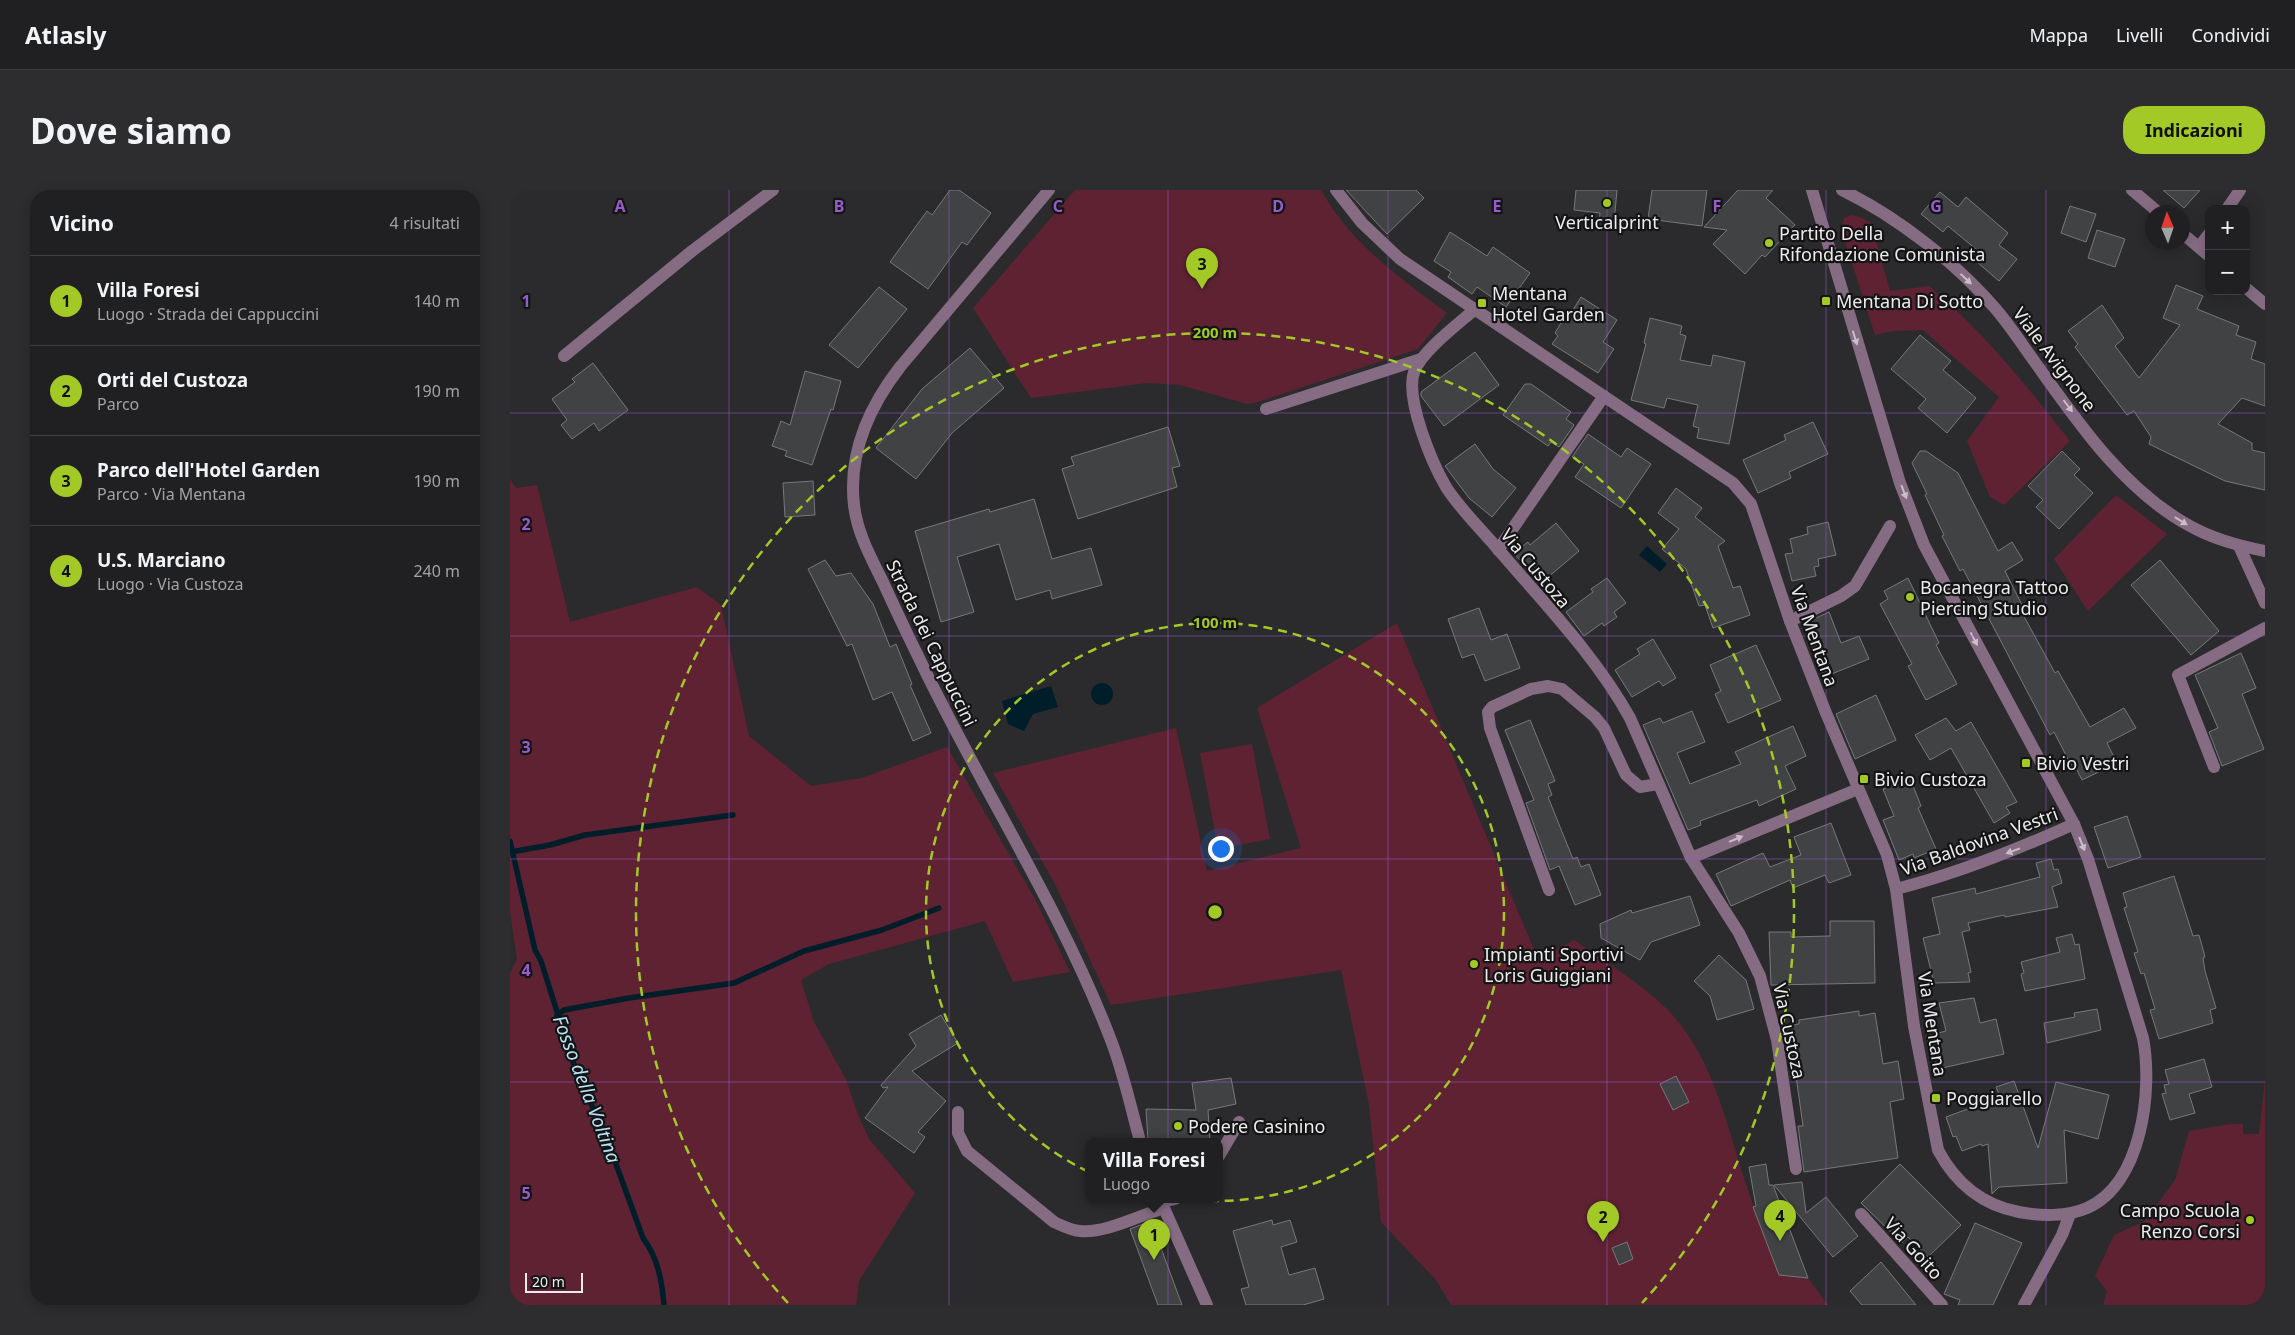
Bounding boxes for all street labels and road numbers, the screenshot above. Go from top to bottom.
street label: Viale Avignone [2008,302,2102,416]
street label: Via Custoza [1496,523,1576,613]
street label: Strada dei Cappuccini [881,556,983,730]
street label: Via Mentana [1786,582,1844,690]
street label: Via Baldovina Vestri [1897,801,2061,881]
street label: Via Mentana [1913,970,1953,1078]
street label: Via Custoza [1768,981,1812,1081]
street label: Via Goito [1880,1212,1948,1284]

